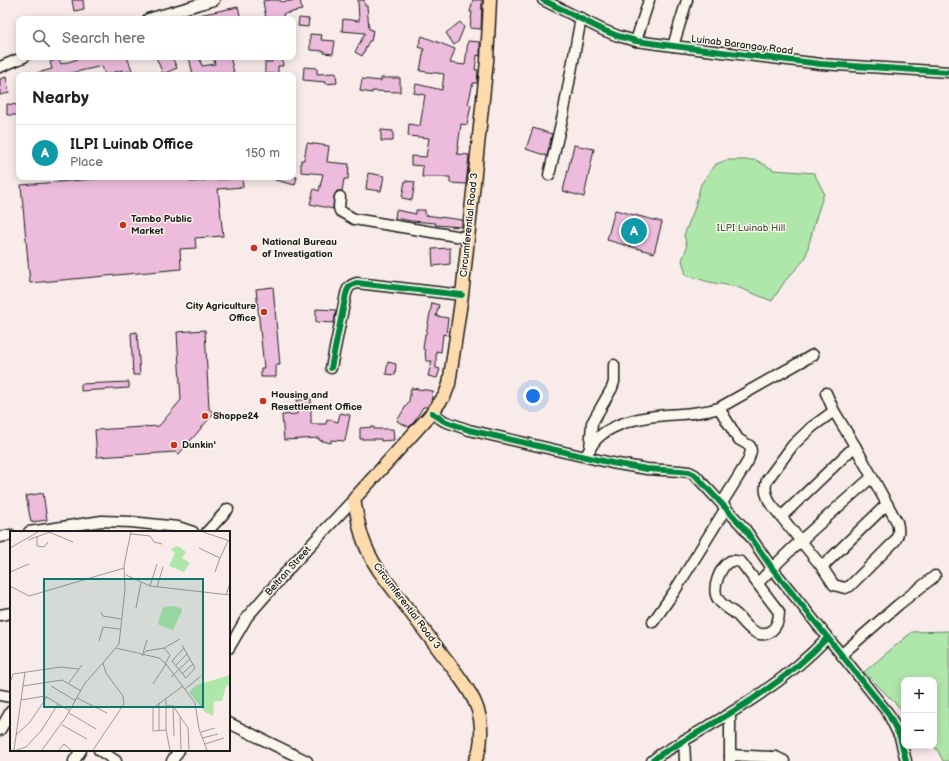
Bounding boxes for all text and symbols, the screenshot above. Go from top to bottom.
search box [16,16,296,60]
icon: search [30,27,52,49]
text: Search here [62,29,145,48]
street label: Luinab Barangay Road [690,33,794,57]
text: Nearby [32,88,89,108]
text: ILPI Luinab Office [70,135,193,154]
text: A [41,145,49,161]
text: 150 m [246,145,280,161]
text: Place [70,154,103,170]
street label: Circumferential Road 3 [458,172,480,278]
place label: Tambo Public Market [131,213,193,237]
pin: A [621,216,647,246]
marker: Tambo Public Market [118,220,128,230]
park label: ILPI Luinab Hill [717,222,785,234]
place label: National Bureau of Investigation [262,236,337,260]
marker: National Bureau of Investigation [249,243,259,253]
place label: City Agriculture Office [186,300,256,324]
marker: City Agriculture Office [259,307,269,317]
your location [523,386,543,406]
place label: Housing and Resettlement Office [271,389,362,413]
marker: Housing and Resettlement Office [258,396,268,406]
place label: Shoppe24 [213,410,259,422]
marker: Shoppe24 [200,411,210,421]
place label: Dunkin' [182,439,216,451]
marker: Dunkin' [169,440,179,450]
inset map [10,531,230,751]
street label: Beltran Street [263,544,313,598]
street label: Circumferential Road 3 [371,561,443,651]
map controls [901,677,937,749]
button: + [901,677,937,713]
button: − [901,713,937,749]

